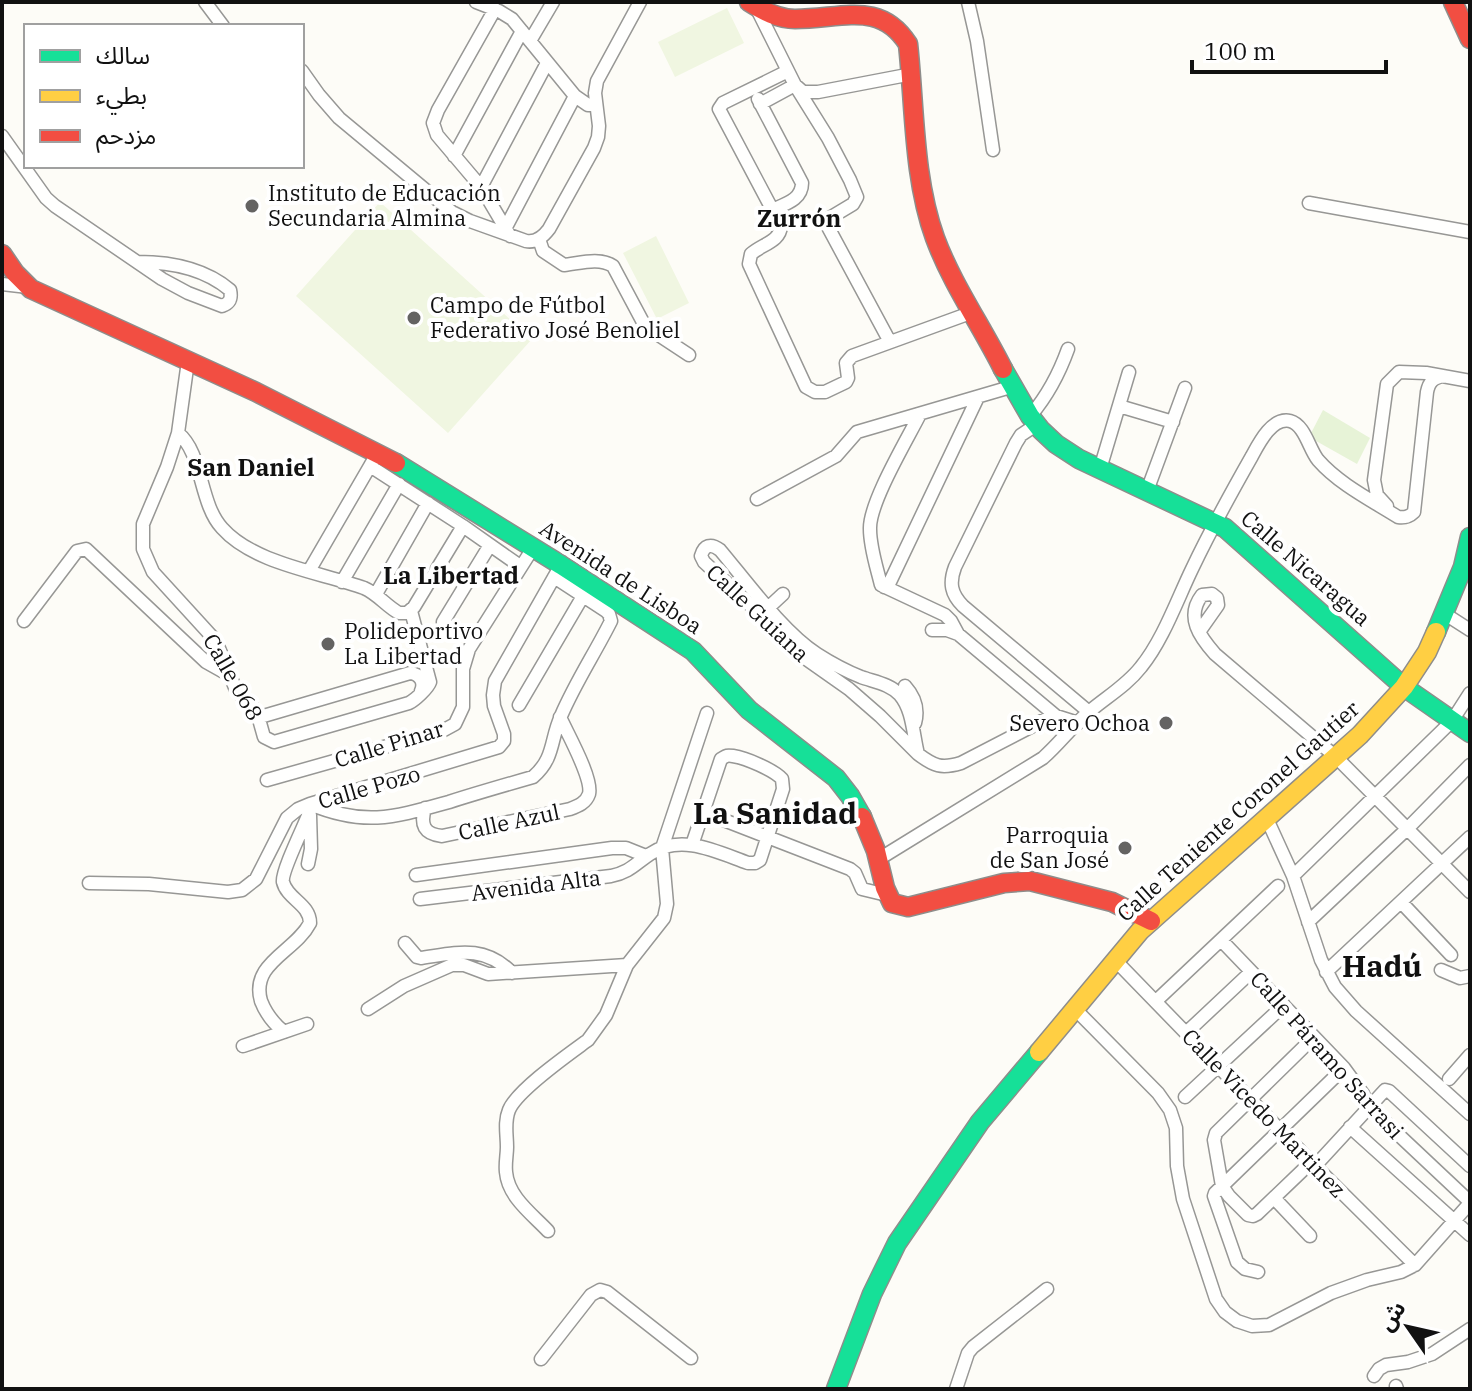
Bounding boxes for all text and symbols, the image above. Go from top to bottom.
legend [24,24,304,168]
scale bar [1192,24,1386,74]
text: 100 m [1204,35,1276,67]
text: سالك [96,39,150,71]
text: بطيء [96,79,147,115]
text: مزدحم [96,119,156,153]
place label: Instituto de Educación Secundaria Almina [268,178,501,232]
marker: Instituto de Educación Secundaria Almina [243,197,261,215]
district label: Zurrón [757,202,841,234]
place label: Campo de Fútbol Federativo José Benoliel [430,290,680,344]
marker: Campo de Fútbol Federativo José Benoliel [405,309,423,327]
district label: San Daniel [187,451,315,483]
street label: Calle Nicaragua [1235,503,1377,632]
street label: Avenida de Lisboa [534,513,708,640]
street label: Calle Guiana [701,557,816,668]
district label: La Libertad [383,559,519,591]
place label: Polideportivo La Libertad [344,616,483,670]
street label: Calle 068 [197,628,270,725]
marker: Polideportivo La Libertad [319,635,337,653]
street label: Calle Teniente Coronel Gautier [1110,694,1365,927]
place label: Severo Ochoa [1009,708,1150,737]
street label: Calle Pinar [331,713,447,774]
marker: Severo Ochoa [1157,714,1175,732]
street label: Calle Pozo [314,758,423,815]
district label: La Sanidad [693,793,857,832]
street label: Calle Azul [456,797,562,846]
place label: Parroquia de San José [990,820,1109,874]
marker: Parroquia de San José [1116,839,1134,857]
street label: Avenida Alta [469,862,603,907]
district label: Hadú [1342,946,1422,985]
street label: Calle Páramo Sarrasi [1244,965,1410,1145]
street label: Calle Vicedo Martinez [1176,1022,1353,1203]
north arrow [1368,1287,1448,1367]
text: ش [1371,1295,1411,1336]

